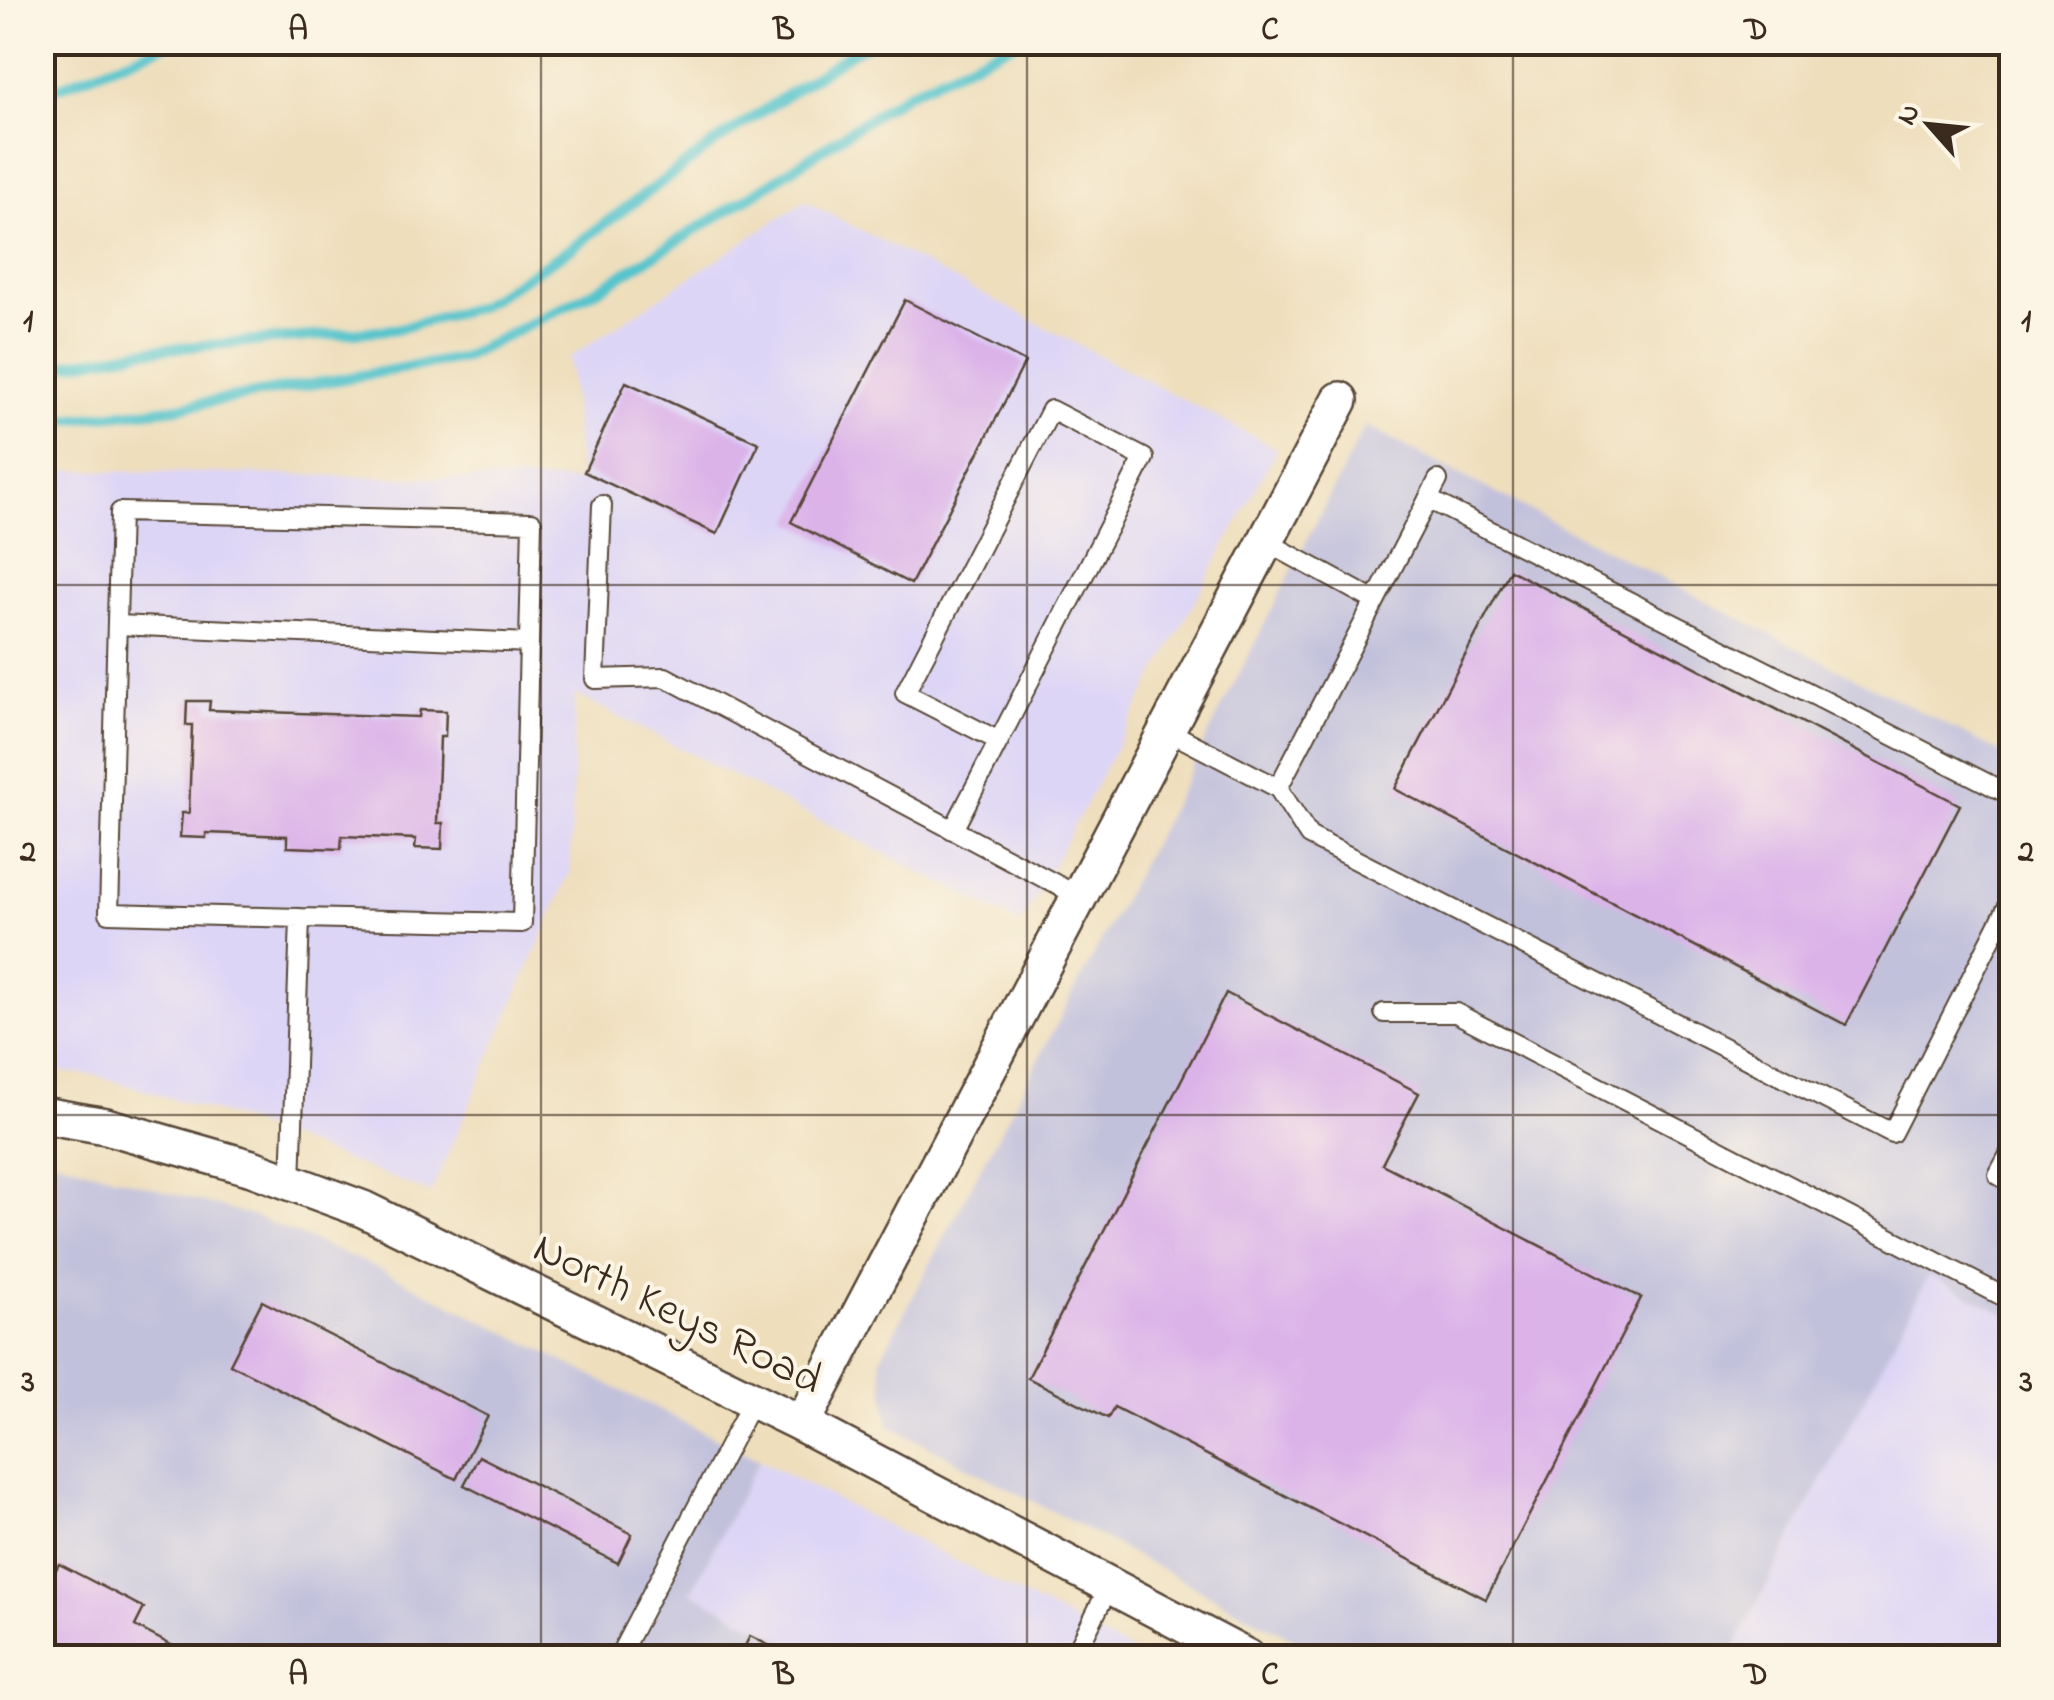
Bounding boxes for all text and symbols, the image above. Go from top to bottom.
text: A [288,8,308,55]
text: B [771,8,795,55]
text: C [1261,8,1279,55]
text: D [1742,8,1768,55]
north arrow [1879,75,1979,175]
text: N [1887,98,1932,133]
text: 1 [23,300,33,347]
text: 1 [2021,300,2031,347]
text: 2 [19,830,36,877]
text: 2 [2017,830,2034,877]
street label: North Keys Road [521,1217,833,1414]
text: 3 [20,1360,35,1407]
text: 3 [2018,1360,2033,1407]
text: A [288,1653,308,1700]
text: B [771,1653,795,1700]
text: C [1261,1653,1279,1700]
text: D [1742,1653,1768,1700]

